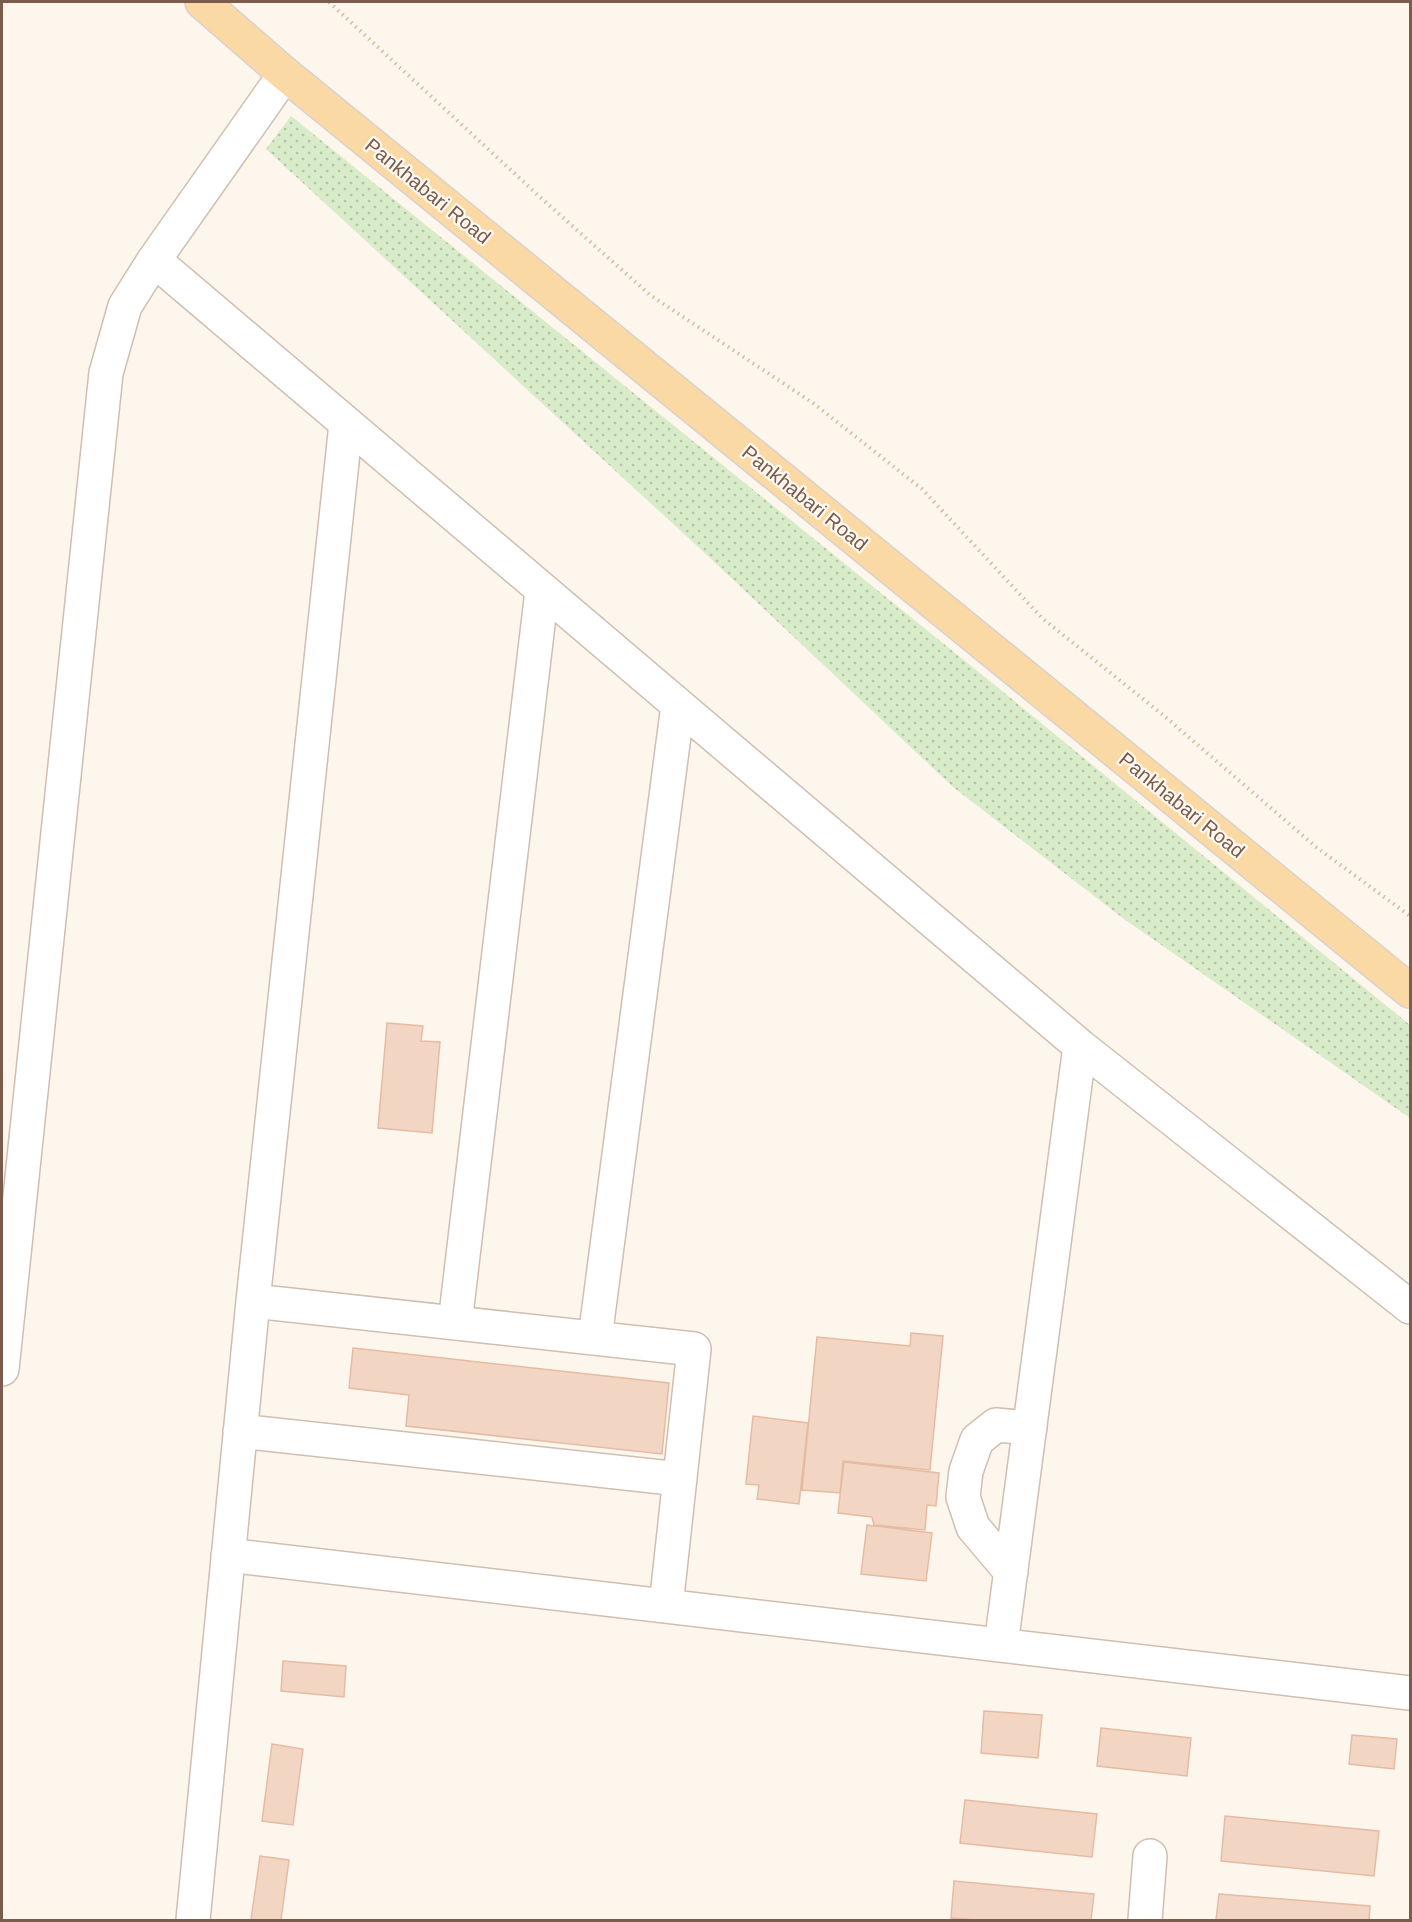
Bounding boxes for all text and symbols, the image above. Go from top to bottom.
street label: Pankhabari Road [361,134,495,248]
street label: Pankhabari Road [738,441,872,555]
street label: Pankhabari Road [1115,748,1249,862]

